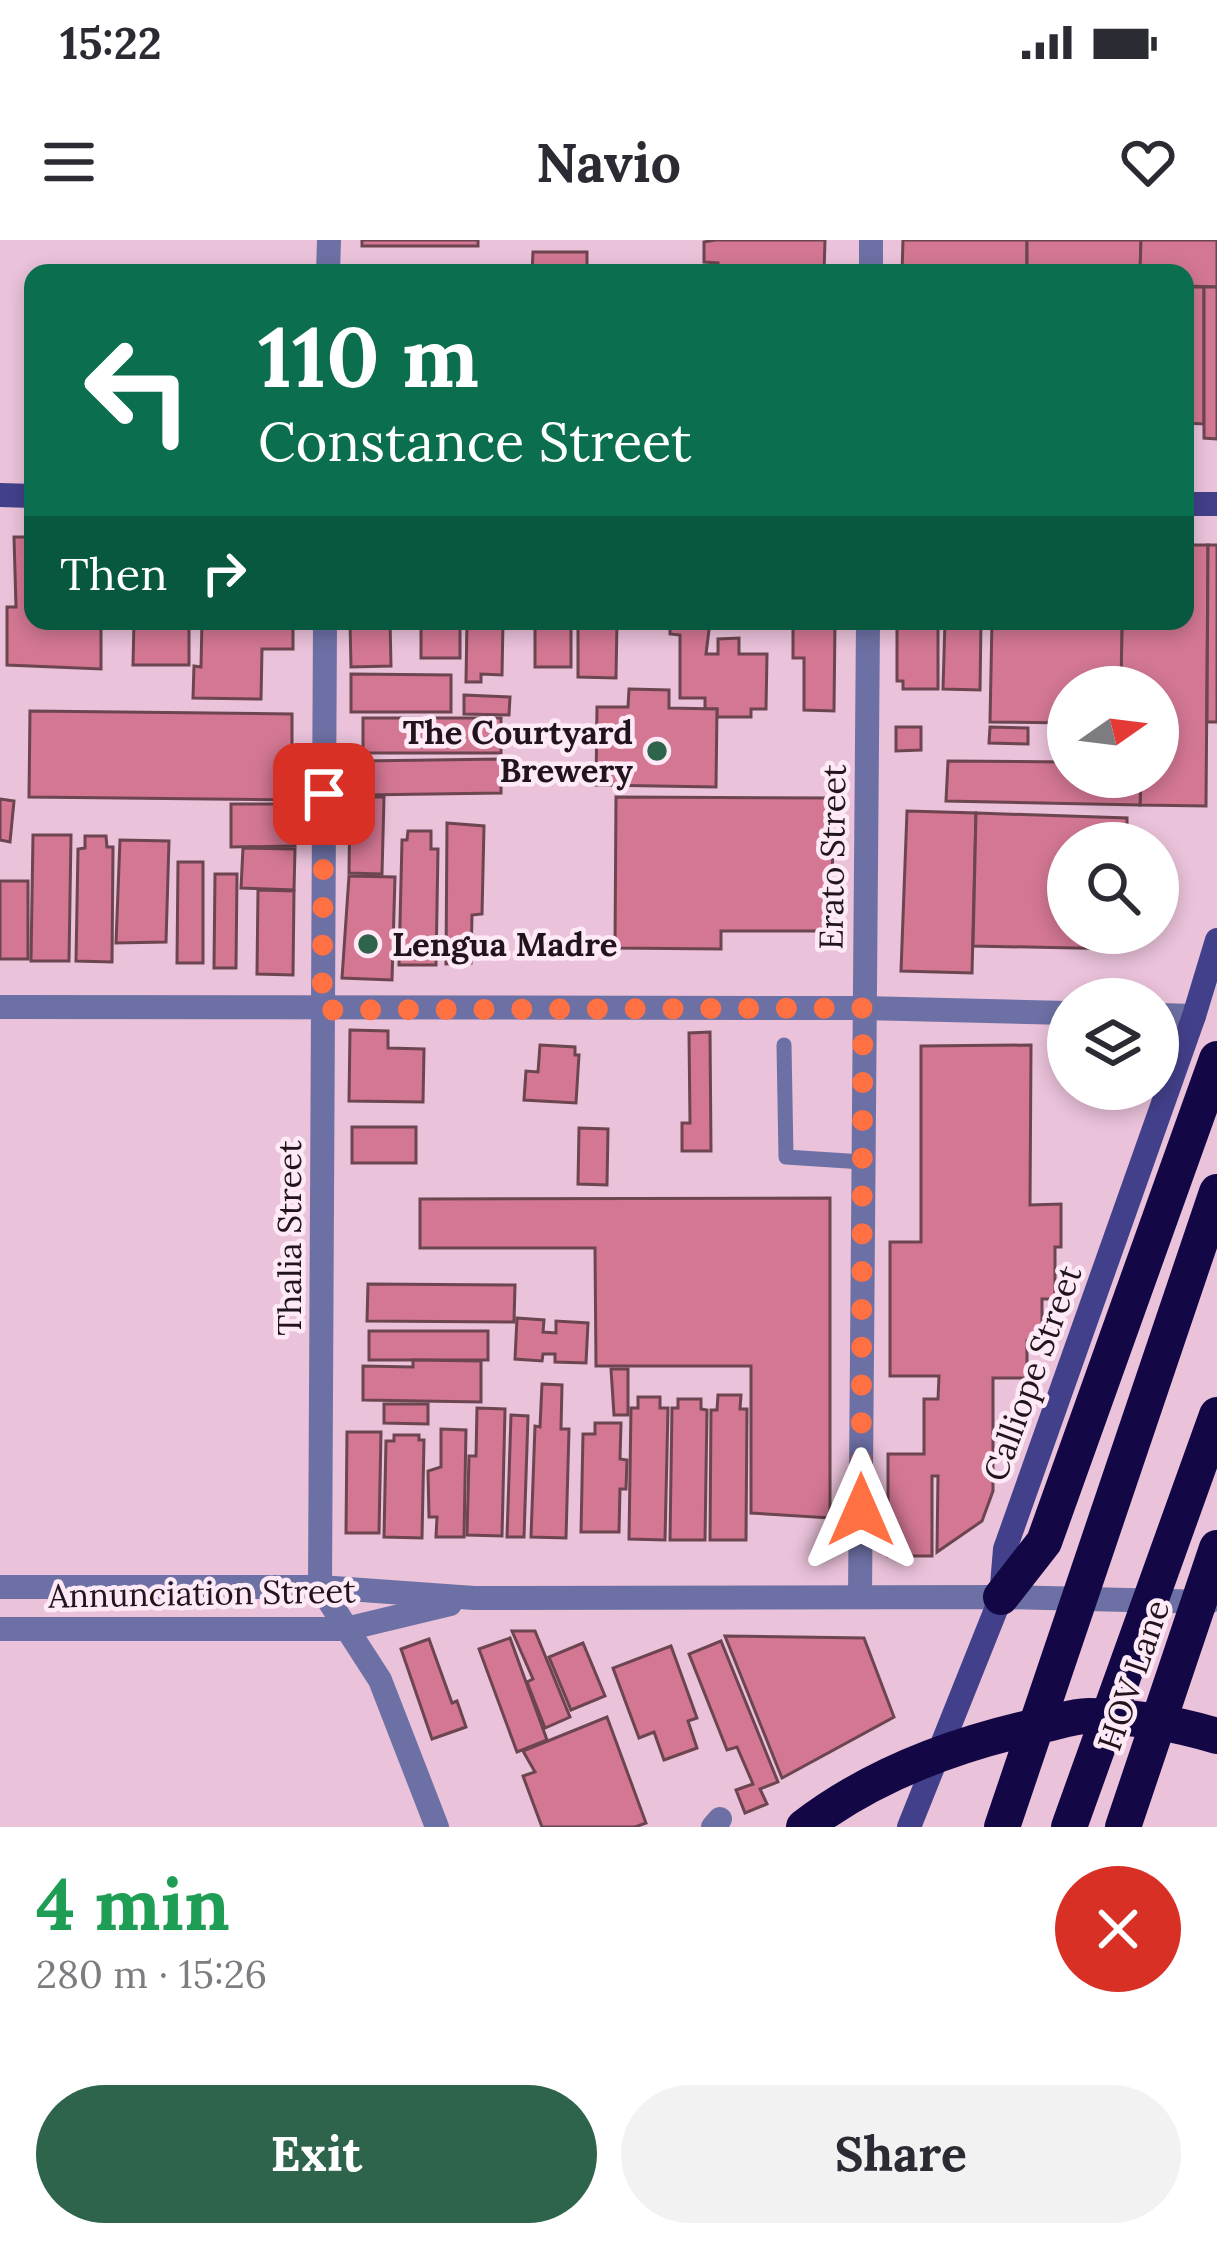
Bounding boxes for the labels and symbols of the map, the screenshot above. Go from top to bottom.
north arrow [1047,666,1179,798]
place label: The Courtyard Brewery [403,711,634,791]
marker: The Courtyard Brewery [644,738,670,764]
pin [273,743,375,845]
street label: Erato Street [809,764,855,950]
place label: Lengua Madre [392,923,618,965]
marker: Lengua Madre [355,931,381,957]
street label: Thalia Street [268,1140,310,1336]
street label: Calliope Street [974,1259,1091,1487]
position arrow [798,1447,924,1573]
street label: Annunciation Street [47,1569,356,1617]
street label: HOV Lane [1088,1594,1178,1756]

